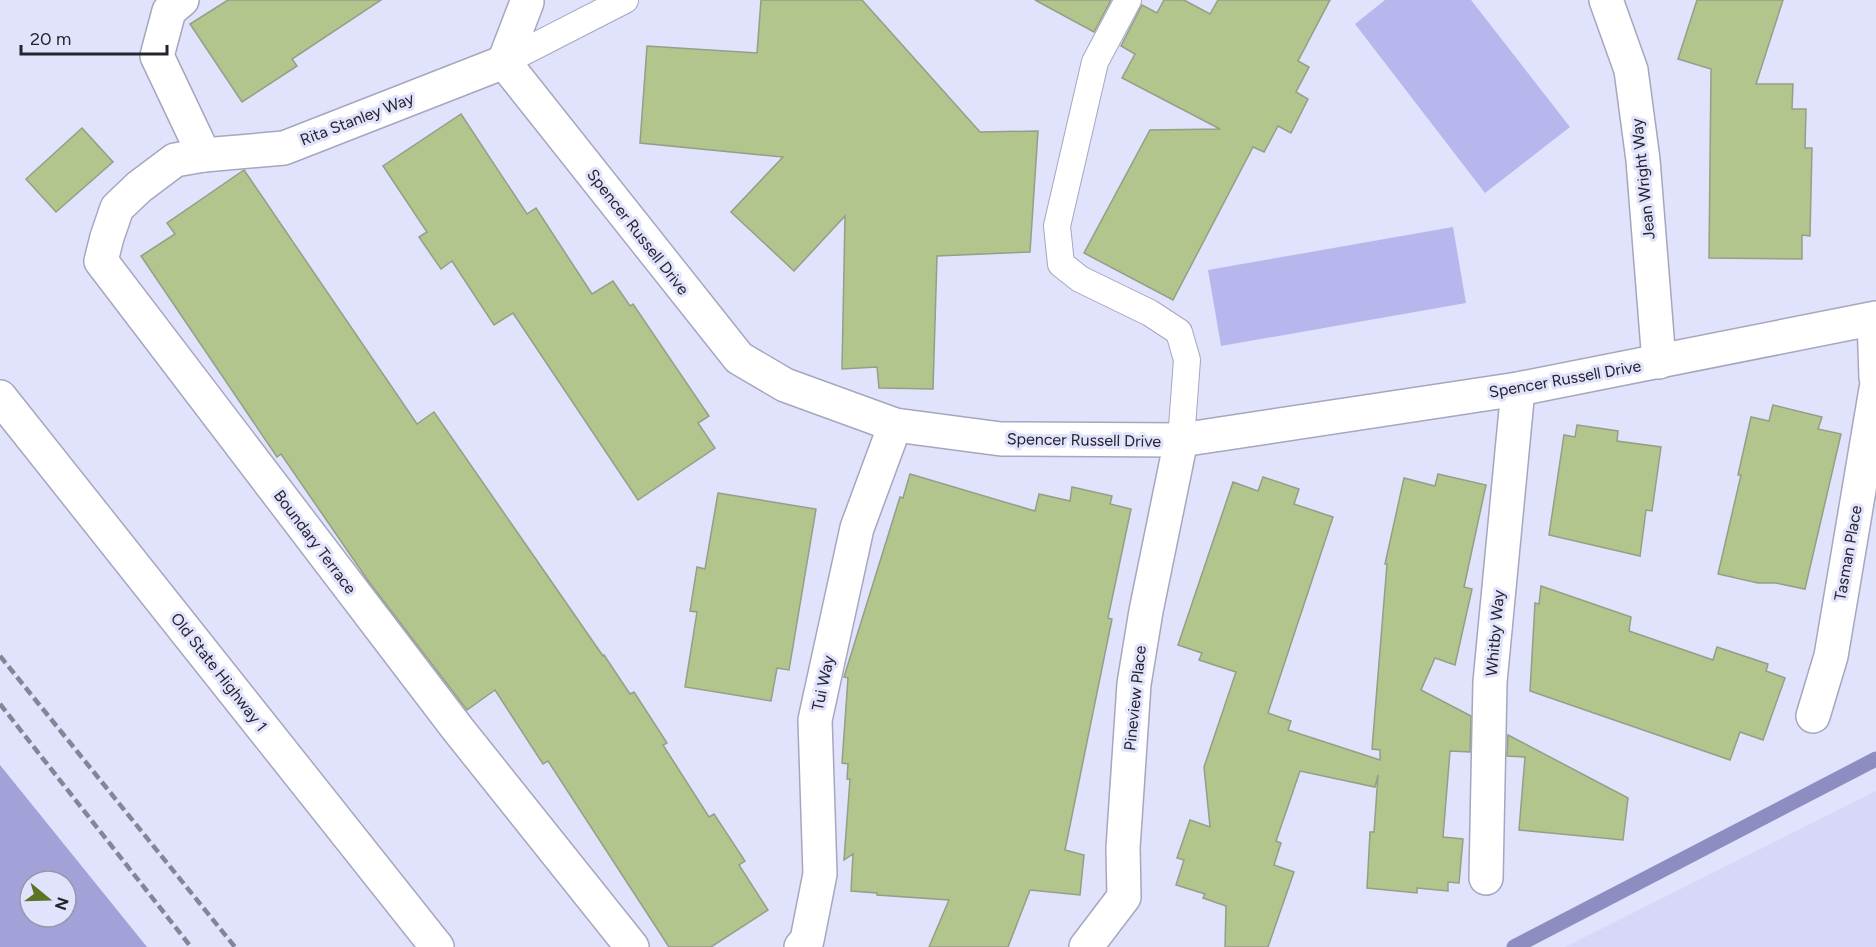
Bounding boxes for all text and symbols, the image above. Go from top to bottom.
scale bar [21,18,166,56]
text: 20 m [30,28,71,50]
street label: Rita Stanley Way [297,88,417,149]
street label: Jean Wright Way [1627,117,1659,241]
street label: Spencer Russell Drive [583,165,693,299]
street label: Spencer Russell Drive [1487,356,1643,402]
street label: Spencer Russell Drive [1007,429,1162,451]
street label: Boundary Terrace [270,486,360,598]
street label: Tasman Place [1830,504,1866,602]
street label: Whitby Way [1482,588,1508,677]
street label: Old State Highway 1 [167,609,271,735]
street label: Pineview Place [1120,644,1150,752]
street label: Tui Way [808,653,838,712]
north arrow [18,869,78,929]
text: N [51,895,73,913]

